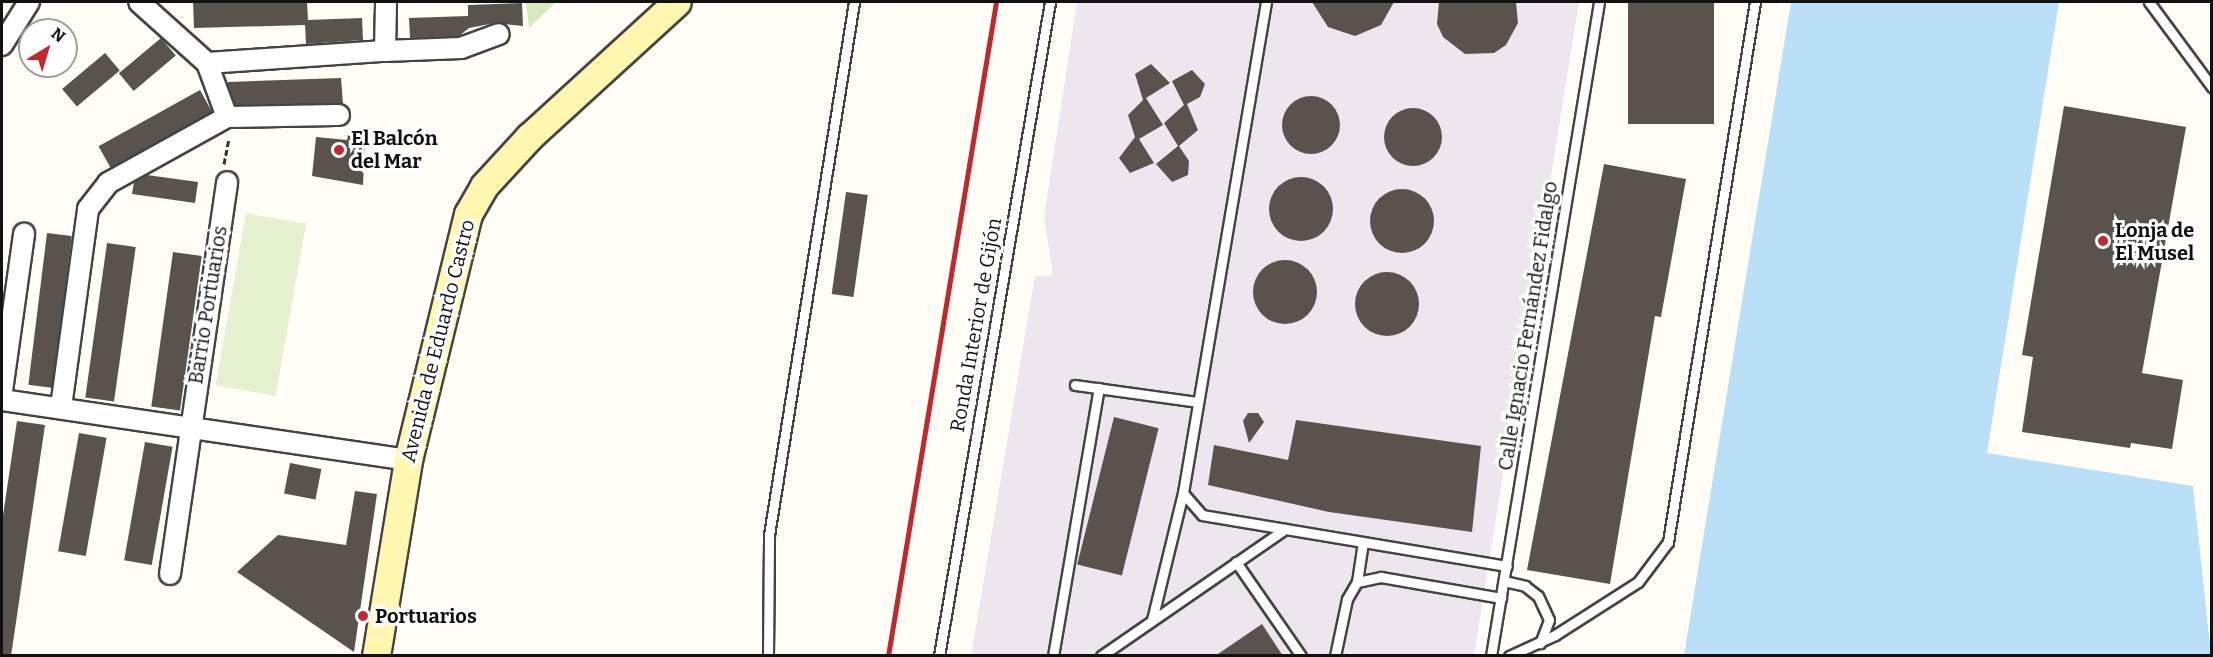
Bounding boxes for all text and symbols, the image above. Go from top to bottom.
north arrow [18,18,78,78]
text: N [47,24,69,46]
place label: El Balcón del Mar [351,126,438,173]
marker: El Balcón del Mar [332,143,346,157]
street label: Calle Ignacio Fernández Fidalgo [1493,180,1563,472]
street label: Ronda Interior de Gijón [945,216,1007,434]
street label: Avenida de Eduardo Castro [396,217,480,465]
place label: Lonja de El Musel [2115,218,2194,265]
street label: Barrio Portuarios [184,224,232,386]
marker: Lonja de El Musel [2096,234,2110,248]
place label: Portuarios [375,604,477,628]
marker: Portuarios [356,609,370,623]

